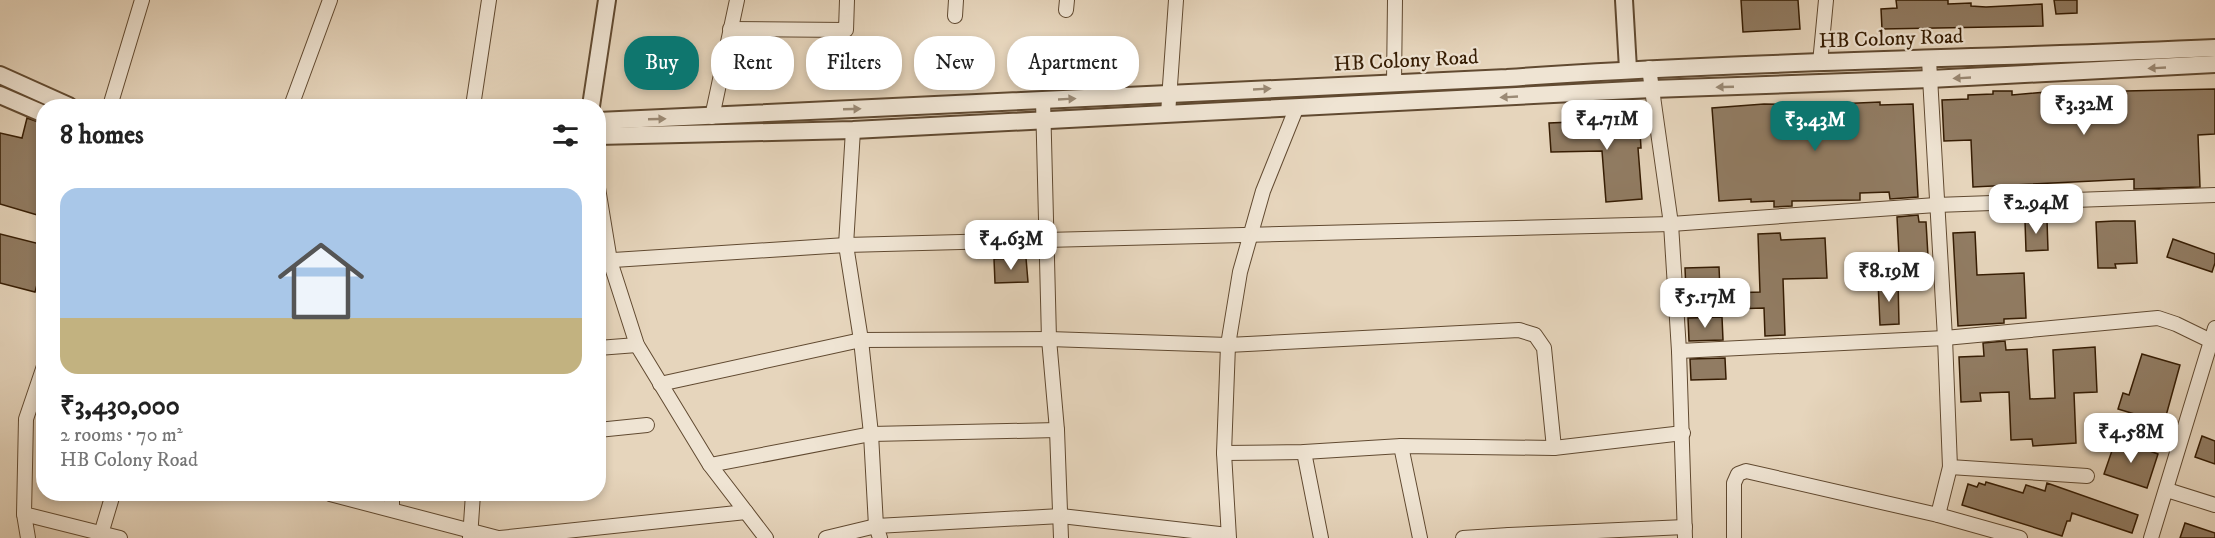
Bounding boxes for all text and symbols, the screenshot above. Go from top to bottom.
street label: HB Colony Road [1818,23,1964,55]
chip: Buy [624,36,699,90]
chip: Rent [711,36,794,90]
chip: Filters [806,36,902,90]
chip: New [914,36,995,90]
chip: Apartment [1007,36,1139,90]
street label: HB Colony Road [1333,44,1480,78]
one-way arrow [2147,63,2166,72]
one-way arrow [1952,73,1971,82]
one-way arrow [1716,82,1735,91]
one-way arrow [1253,85,1272,94]
pin: ₹3.32M [2035,85,2133,136]
one-way arrow [1500,92,1519,102]
text: ₹3.32M [2054,92,2114,117]
one-way arrow [1058,94,1077,103]
pin: ₹4.71M [1558,100,1656,151]
pin: ₹3.43M [1766,101,1864,152]
one-way arrow [842,104,861,113]
text: ₹4.71M [1575,107,1639,132]
text: ₹3.43M [1784,108,1846,133]
one-way arrow [647,114,666,124]
text: 8 homes [60,119,144,152]
icon: filters [549,119,582,152]
pin: ₹2.94M [1987,184,2085,235]
text: ₹2.94M [2003,191,2069,216]
pin: ₹4.63M [962,220,1060,271]
icon: home [267,227,375,335]
text: ₹4.63M [979,227,1043,252]
pin: ₹8.19M [1840,252,1938,303]
text: ₹8.19M [1858,259,1920,284]
pin: ₹5.17M [1656,278,1754,329]
text: ₹5.17M [1674,285,1736,310]
text: ₹3,430,000 [60,390,180,423]
pin: ₹4.58M [2082,413,2180,464]
text: ₹4.58M [2098,420,2164,445]
text: 2 rooms · 70 m² [60,423,183,448]
text: HB Colony Road [60,448,198,473]

